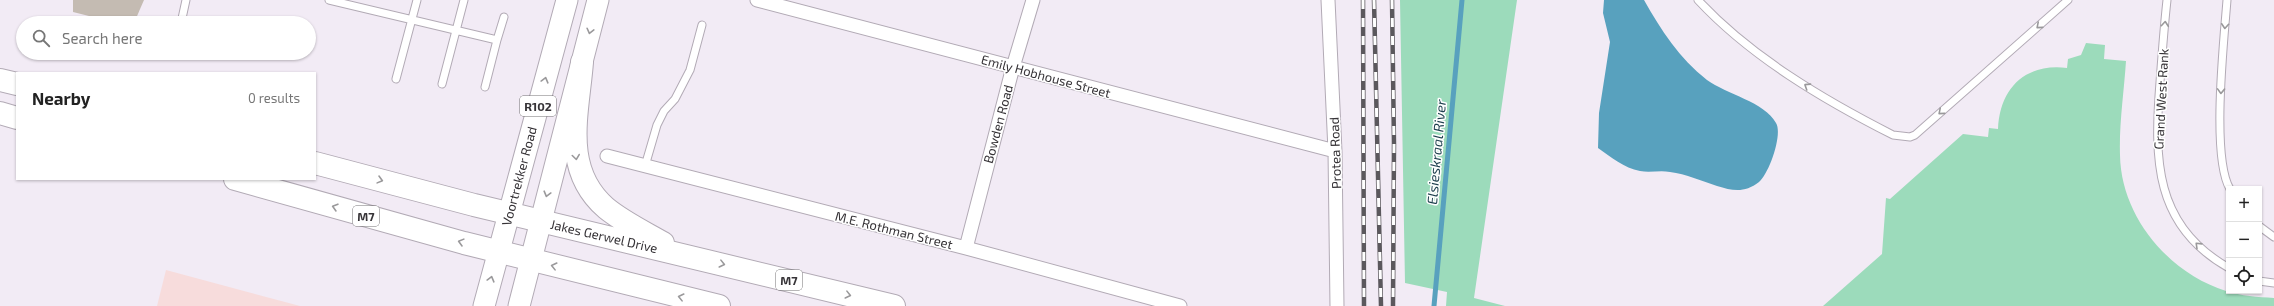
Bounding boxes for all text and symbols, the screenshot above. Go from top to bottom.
search box [16,16,316,60]
one-way arrow [2036,21,2044,28]
one-way arrow [2160,21,2169,27]
one-way arrow [2221,23,2230,29]
icon: search [30,27,52,49]
one-way arrow [587,28,595,34]
text: Search here [62,29,143,47]
street label: Grand West Rank [2150,48,2172,150]
street label: Emily Hobhouse Street [979,51,1113,101]
one-way arrow [540,77,549,84]
street label: Bowden Road [980,83,1016,165]
one-way arrow [1804,83,1811,91]
text: Nearby [32,88,90,108]
one-way arrow [2217,88,2225,94]
text: 0 results [248,90,300,106]
road number: R102 [520,96,556,116]
water label: Elsieskraal River [1423,98,1449,205]
one-way arrow [1939,107,1946,114]
street label: Protea Road [1326,117,1344,189]
street label: Voortrekker Road [498,125,540,227]
one-way arrow [571,154,580,160]
one-way arrow [376,175,383,184]
map controls [2226,186,2262,294]
button: + [2226,186,2262,222]
one-way arrow [543,191,552,198]
one-way arrow [332,203,339,212]
road number: M7 [353,206,379,226]
street label: M.E. Rothman Street [834,208,954,252]
street label: Jakes Gerwel Drive [549,216,659,256]
button: − [2226,222,2262,258]
one-way arrow [457,238,464,247]
one-way arrow [2195,242,2203,250]
button: locate [2226,258,2262,294]
one-way arrow [718,259,725,267]
one-way arrow [551,262,558,271]
road number: M7 [776,270,802,290]
one-way arrow [486,276,495,283]
one-way arrow [845,290,851,298]
one-way arrow [677,293,684,301]

